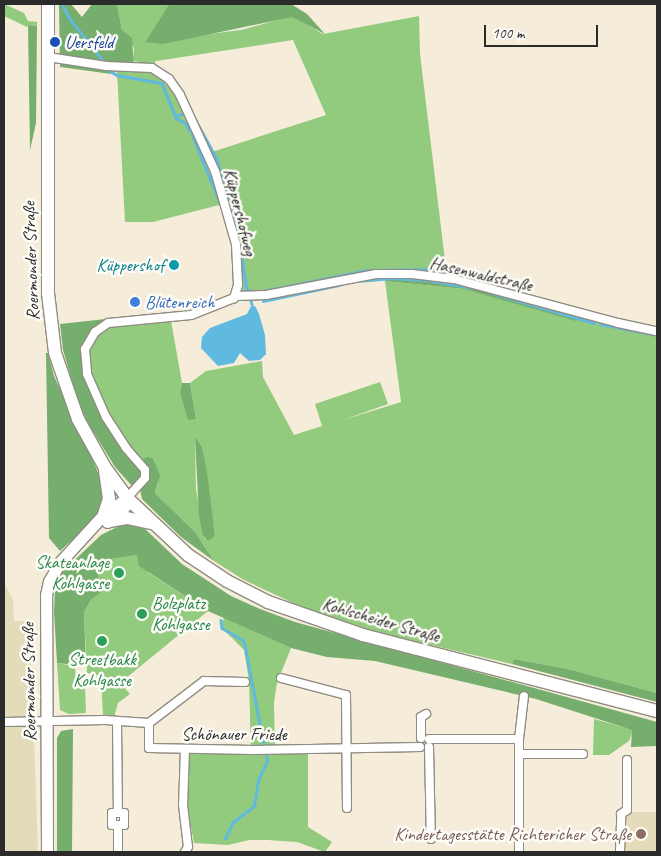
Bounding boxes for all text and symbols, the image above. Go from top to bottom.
scale bar [486,15,600,47]
text: 100 m [492,24,524,43]
place label: Uersfeld [65,31,113,53]
marker: Uersfeld [49,36,61,48]
street label: Küppershofweg [219,166,261,258]
street label: Roermonder Straße [18,201,44,321]
street label: Hasenwaldstraße [428,252,534,296]
place label: Küppershof [97,254,164,276]
marker: Küppershof [168,259,180,271]
place label: Blütenreich [145,291,214,313]
marker: Blütenreich [129,296,141,308]
place label: Skateanlage Kohlgasse [35,552,109,594]
marker: Skateanlage Kohlgasse [113,567,125,579]
place label: Bolzplatz Kohlgasse [152,593,210,636]
street label: Kohlscheider Straße [319,593,443,647]
marker: Bolzplatz Kohlgasse [136,608,148,620]
street label: Roermonder Straße [17,622,41,742]
marker: Streetbakk Kohlgasse [96,635,108,647]
place label: Streetbakk Kohlgasse [68,649,136,692]
street label: Schönauer Friede [181,723,287,745]
place label: Kindertagesstätte Richtericher Straße [394,823,631,845]
marker: Kindertagesstätte Richtericher Straße [635,828,647,840]

